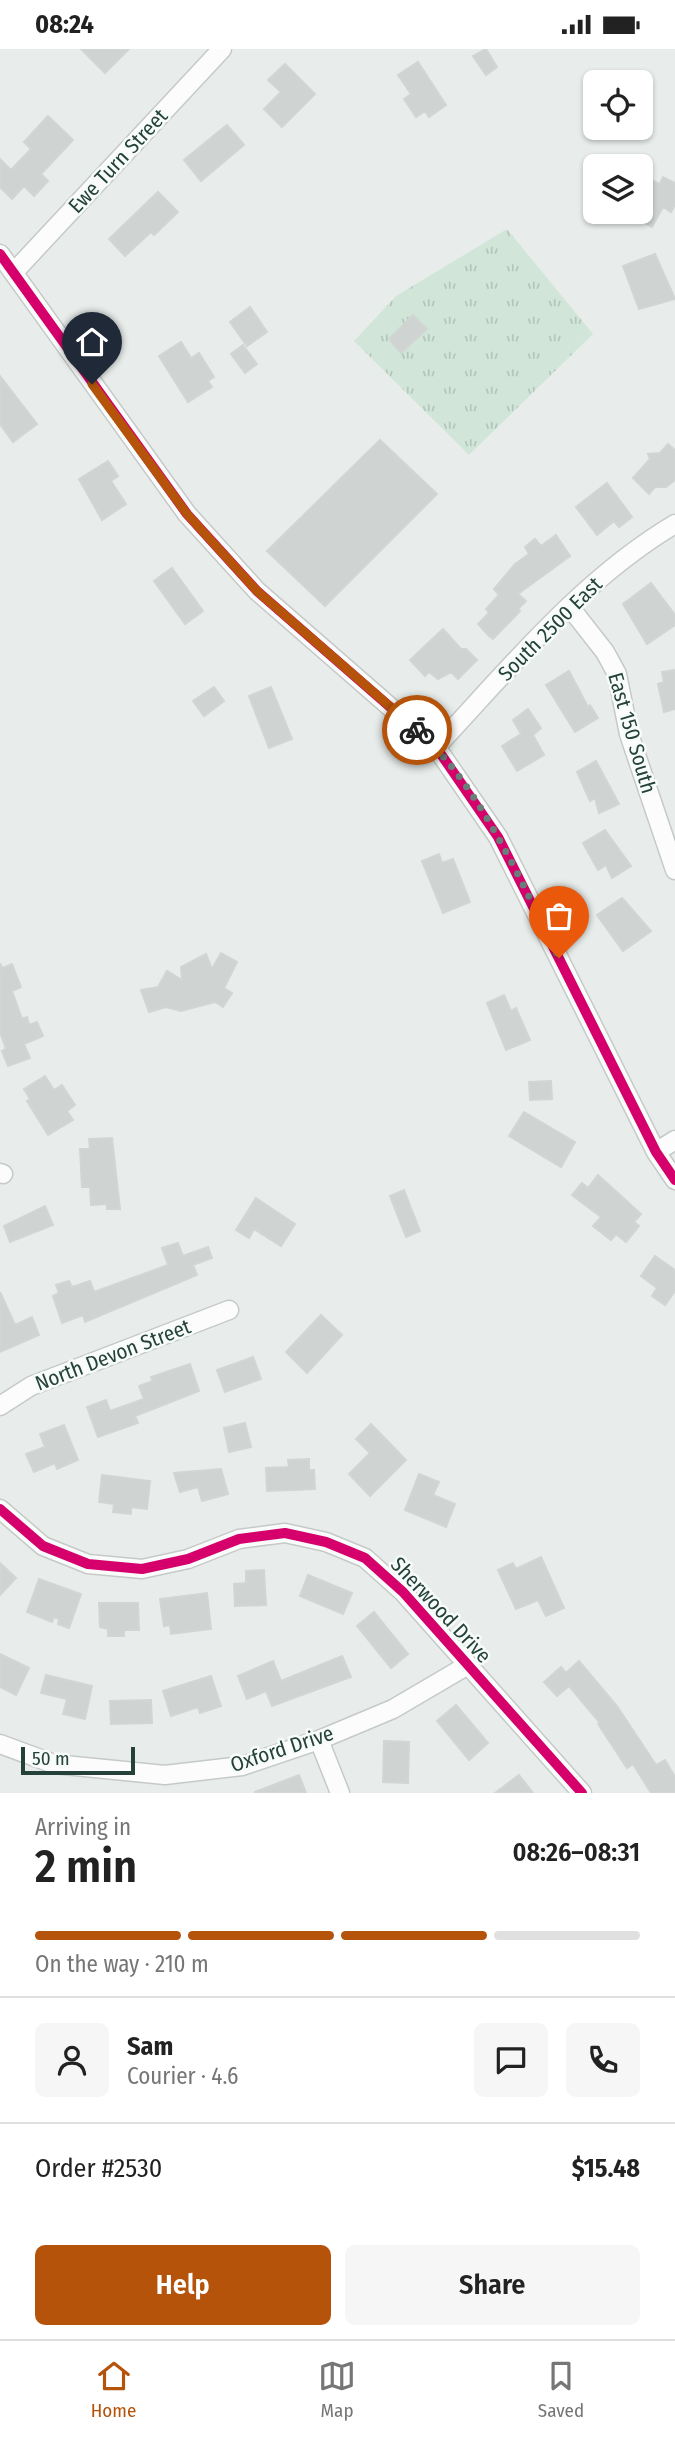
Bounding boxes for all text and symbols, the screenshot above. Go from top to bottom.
text: 08:24 [35,9,94,40]
map controls [583,70,653,224]
button: locate [583,70,653,140]
street label: Ewe Turn Street [63,103,173,219]
button: layers [583,154,653,224]
pin [62,312,122,384]
icon: home [73,323,111,361]
street label: South 2500 East [493,571,608,686]
street label: East 150 South [602,670,662,796]
courier [382,695,452,765]
icon: bike [398,711,436,749]
pin [529,886,589,958]
icon: bag [540,897,578,935]
street label: North Devon Street [32,1313,195,1397]
street label: Sherwood Drive [385,1552,497,1668]
street label: Oxford Drive [227,1720,337,1778]
scale bar [21,1744,135,1776]
text: 50 m [32,1747,70,1770]
text: Arriving in [35,1813,131,1841]
text: 08:26–08:31 [513,1837,640,1868]
text: 2 min [35,1839,137,1894]
text: On the way · 210 m [35,1950,209,1978]
button: person [35,2023,109,2097]
button: chat [474,2023,548,2097]
button: phone [566,2023,640,2097]
text: Sam [127,2031,173,2062]
text: Courier · 4.6 [127,2062,238,2090]
text: Order #2530 [35,2153,162,2184]
text: $15.48 [572,2153,640,2184]
button: Help [35,2245,331,2325]
button: Share [345,2245,640,2325]
tab: Home [91,2357,136,2422]
tab: Map [318,2357,356,2422]
tab: Saved [538,2357,584,2422]

